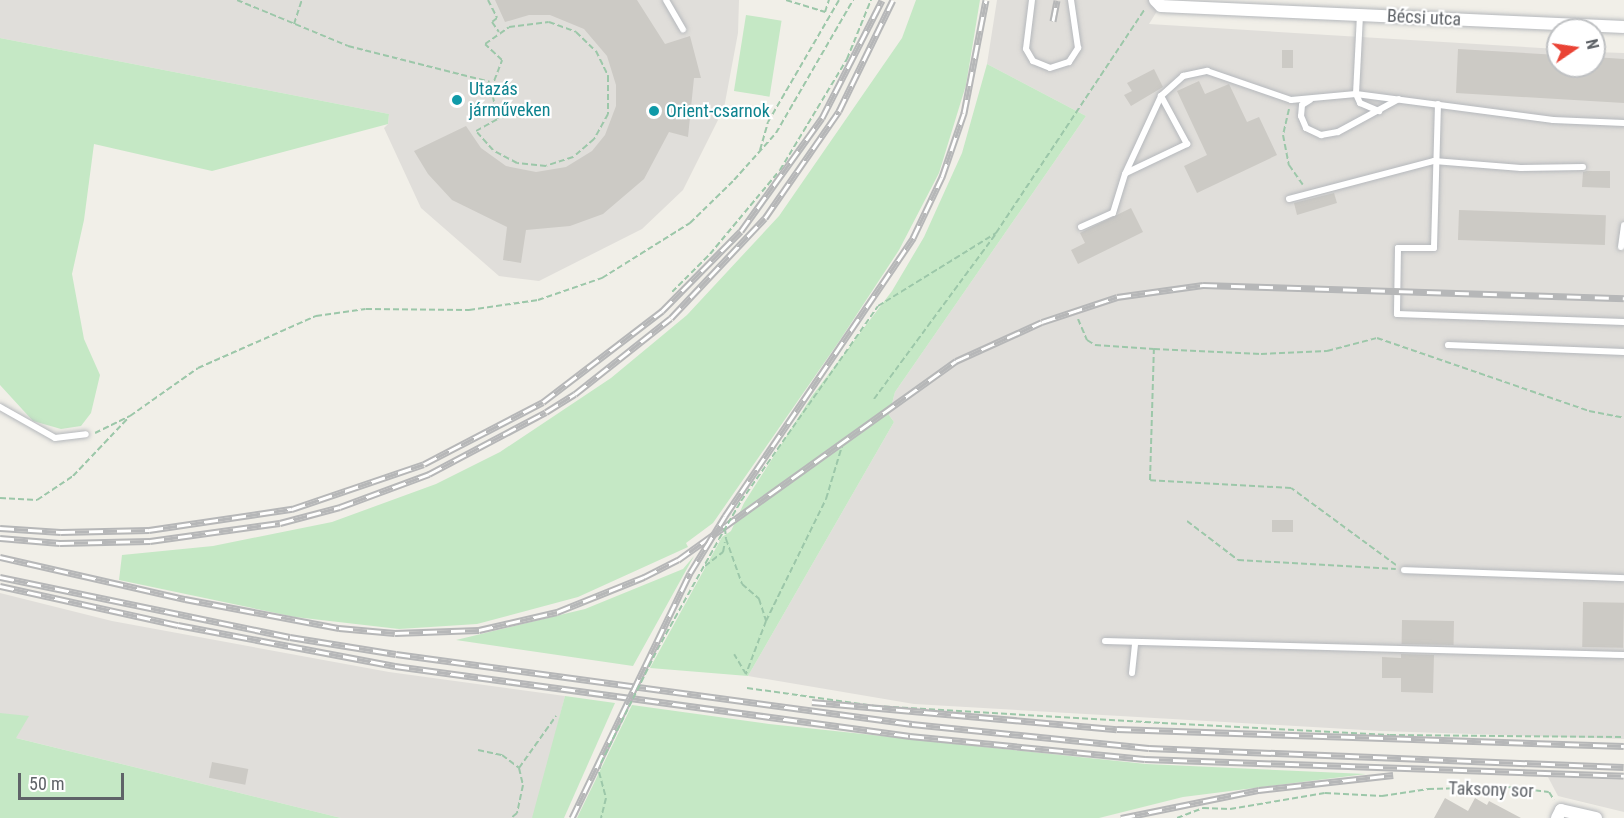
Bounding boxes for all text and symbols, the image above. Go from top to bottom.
street label: Bécsi utca [1386,5,1462,31]
north arrow [1546,18,1606,78]
text: N [1582,37,1602,51]
place label: Utazás járműveken [469,79,551,122]
marker: Utazás járműveken [450,93,464,107]
place label: Orient-csarnok [666,100,770,122]
marker: Orient-csarnok [647,104,661,118]
scale bar [21,761,128,799]
text: 50 m [29,773,64,794]
street label: Taksony sor [1448,778,1534,802]

